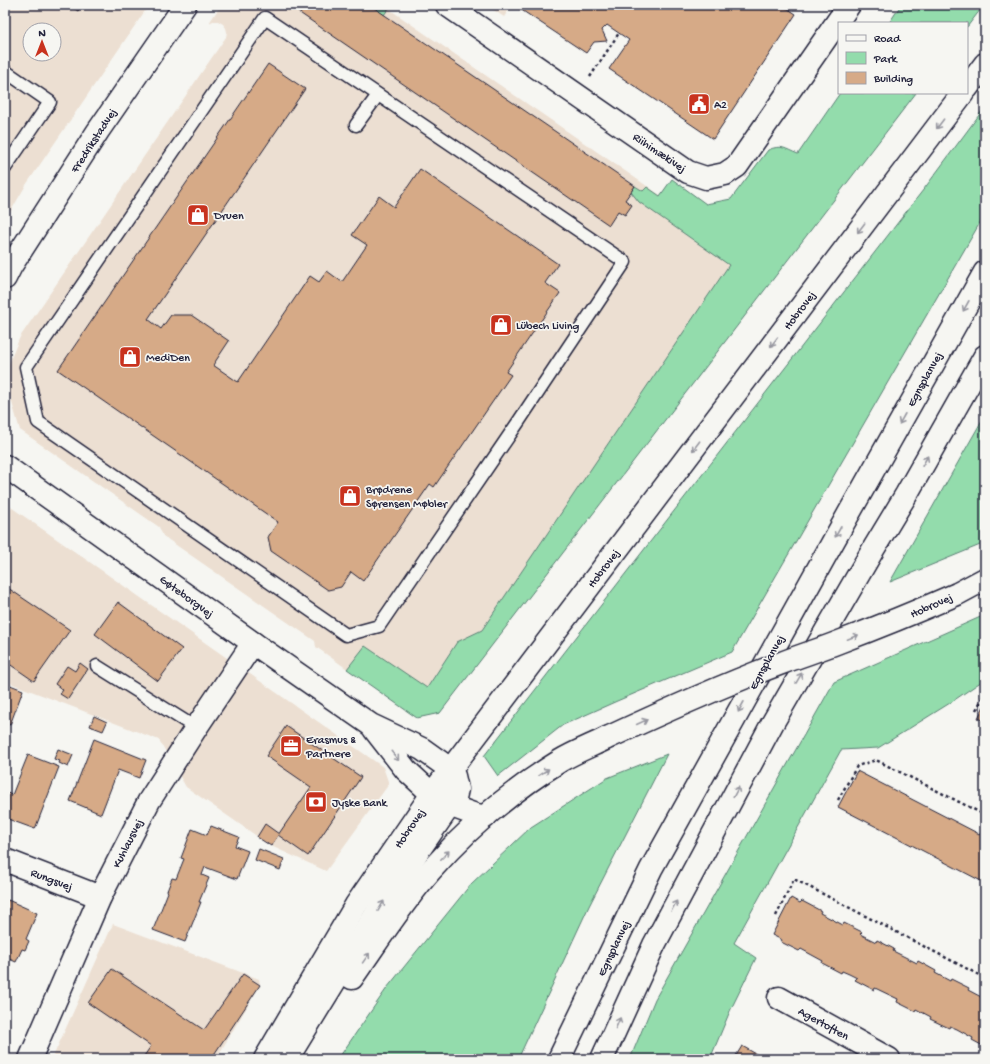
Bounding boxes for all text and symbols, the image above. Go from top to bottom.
north arrow [22,22,62,62]
legend [838,22,968,94]
text: N [38,28,46,40]
text: Road [874,33,901,47]
text: Park [873,53,899,67]
text: Building [873,73,913,87]
public building icon: A2 [686,91,712,117]
place label: A2 [714,99,727,113]
street label: Fredrikstadvej [68,106,121,177]
one-way arrow [935,118,944,129]
street label: Riihimækivej [630,131,688,177]
shop icon: Druen [185,202,211,228]
place label: Druen [213,210,244,224]
one-way arrow [857,222,865,233]
street label: Hobrovej [782,289,820,333]
one-way arrow [961,300,969,312]
shop icon: Lübech Living [488,312,514,338]
place label: Lübech Living [516,320,580,334]
one-way arrow [770,337,778,348]
shop icon: MediDen [117,344,143,370]
street label: Egnsplanvej [905,350,946,410]
place label: MediDen [146,352,190,366]
one-way arrow [897,413,905,425]
one-way arrow [691,440,700,451]
one-way arrow [921,456,929,468]
shop icon: Brødrene Sørensen Møbler [337,483,363,509]
place label: Brødrene Sørensen Møbler [365,484,449,512]
one-way arrow [833,526,841,538]
street label: Hobrovej [586,547,624,591]
street label: Gøteborgvej [156,573,216,622]
street label: Hobrovej [908,591,955,622]
one-way arrow [847,632,859,640]
street label: Egnsplanvej [747,633,788,693]
one-way arrow [795,672,803,684]
one-way arrow [736,701,744,713]
one-way arrow [636,718,648,725]
office icon: Erasmus & Partnere [278,733,304,759]
place label: Erasmus & Partnere [305,734,356,762]
one-way arrow [391,750,399,761]
one-way arrow [539,768,550,776]
one-way arrow [733,786,740,798]
bank icon: Jyske Bank [303,789,329,815]
place label: Jyske Bank [332,797,389,811]
street label: Hobrovej [392,807,429,852]
street label: Kuhlausvej [111,817,147,871]
one-way arrow [440,850,450,860]
street label: Rungsvej [28,866,74,895]
one-way arrow [377,900,385,912]
one-way arrow [671,900,679,912]
street label: Egnsplanvej [595,919,634,979]
one-way arrow [362,953,370,964]
street label: Agertoften [795,1005,851,1045]
one-way arrow [615,1018,622,1030]

